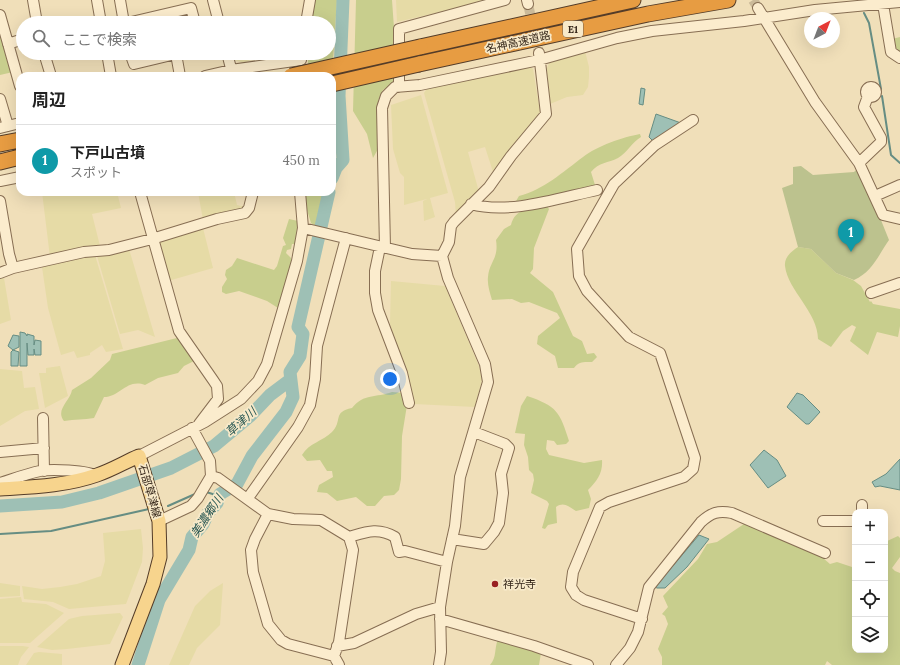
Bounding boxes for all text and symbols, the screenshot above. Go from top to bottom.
north arrow [804,12,840,48]
search box [16,16,336,60]
road number: E1 [563,21,583,37]
icon: search [30,27,52,49]
street label: 名神高速道路 [484,28,552,56]
text: ここで検索 [62,30,137,49]
text: 周辺 [32,89,66,111]
text: 下戸山古墳 [70,143,145,162]
text: 1 [42,152,48,169]
text: 450 m [283,152,320,169]
text: スポット [70,164,122,181]
pin: 1 [838,219,864,252]
your location [380,369,400,389]
water label: 草津川 [222,403,261,439]
street label: 石部草津線 [136,463,164,519]
water label: 美濃郷川 [187,490,227,540]
map controls [852,509,888,653]
button: + [852,509,888,545]
button: − [852,545,888,581]
place label: 祥光寺 [503,577,536,591]
marker: 祥光寺 [490,579,500,589]
button: locate [852,581,888,617]
button: layers [852,617,888,653]

